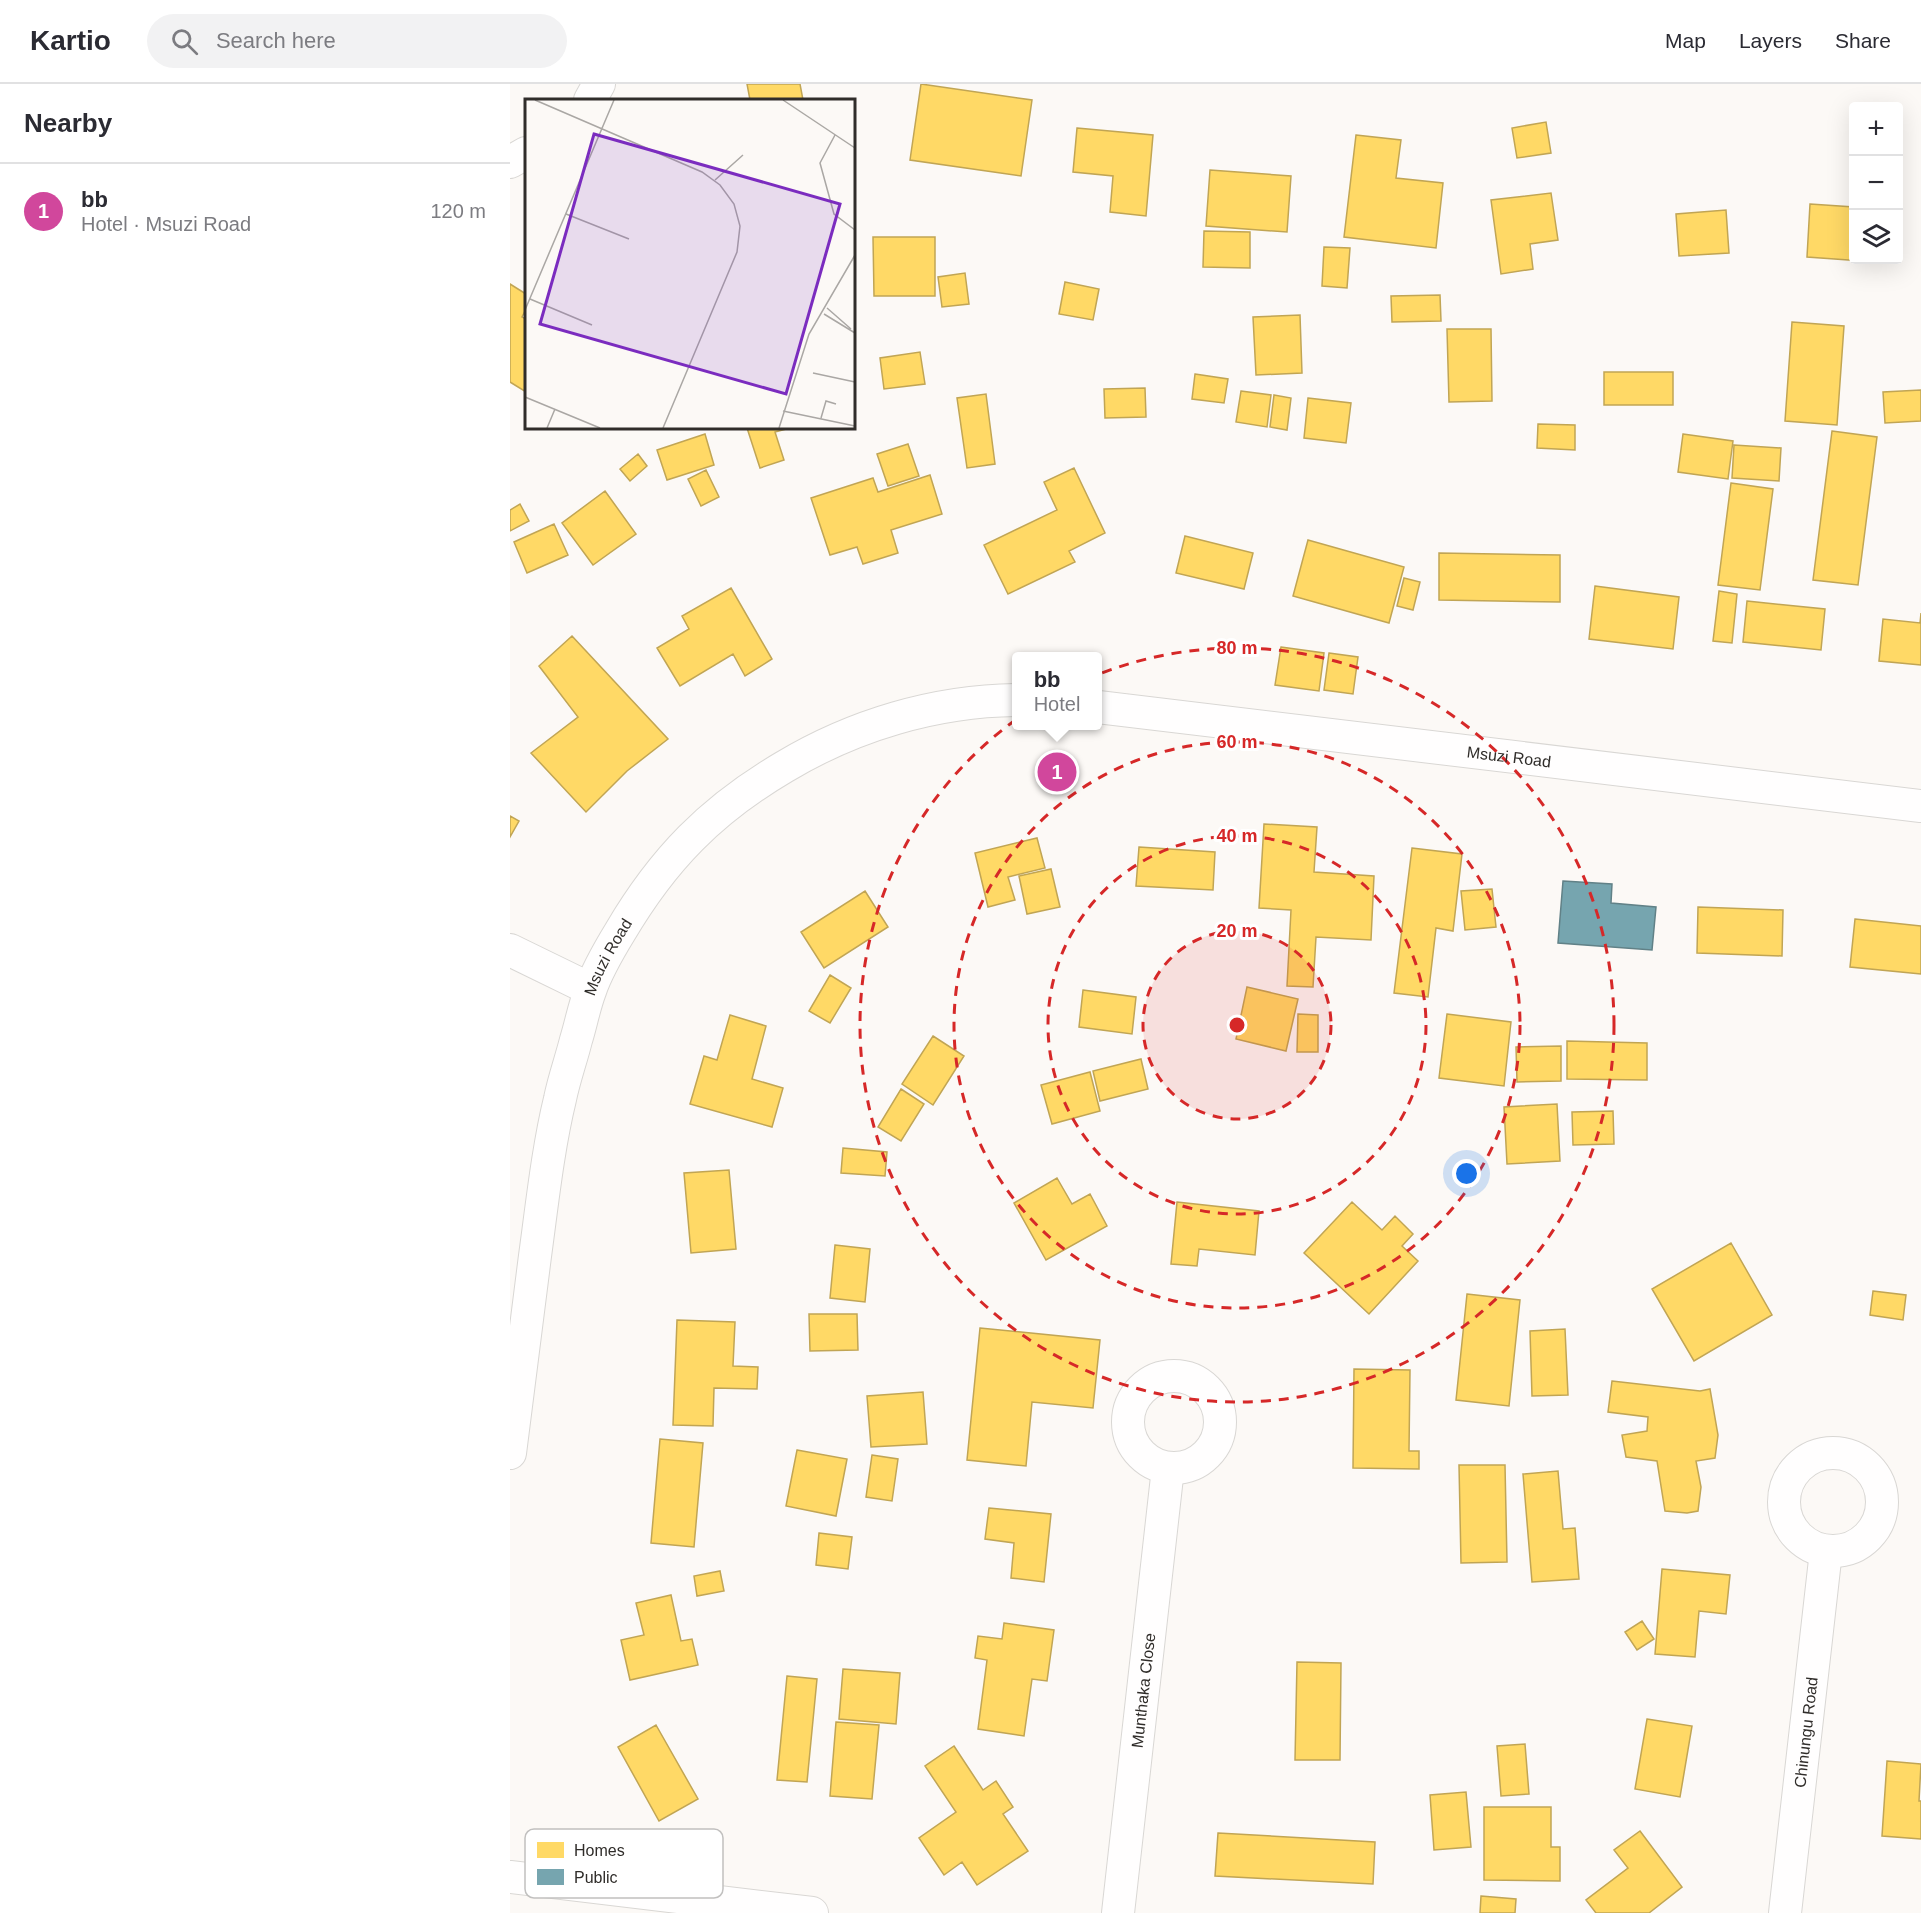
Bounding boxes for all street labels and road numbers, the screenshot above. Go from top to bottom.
street label: Msuzi Road [1466,743,1552,770]
street label: Msuzi Road [581,916,635,998]
street label: Munthaka Close [1129,1632,1158,1749]
street label: Chinungu Road [1791,1676,1821,1788]

